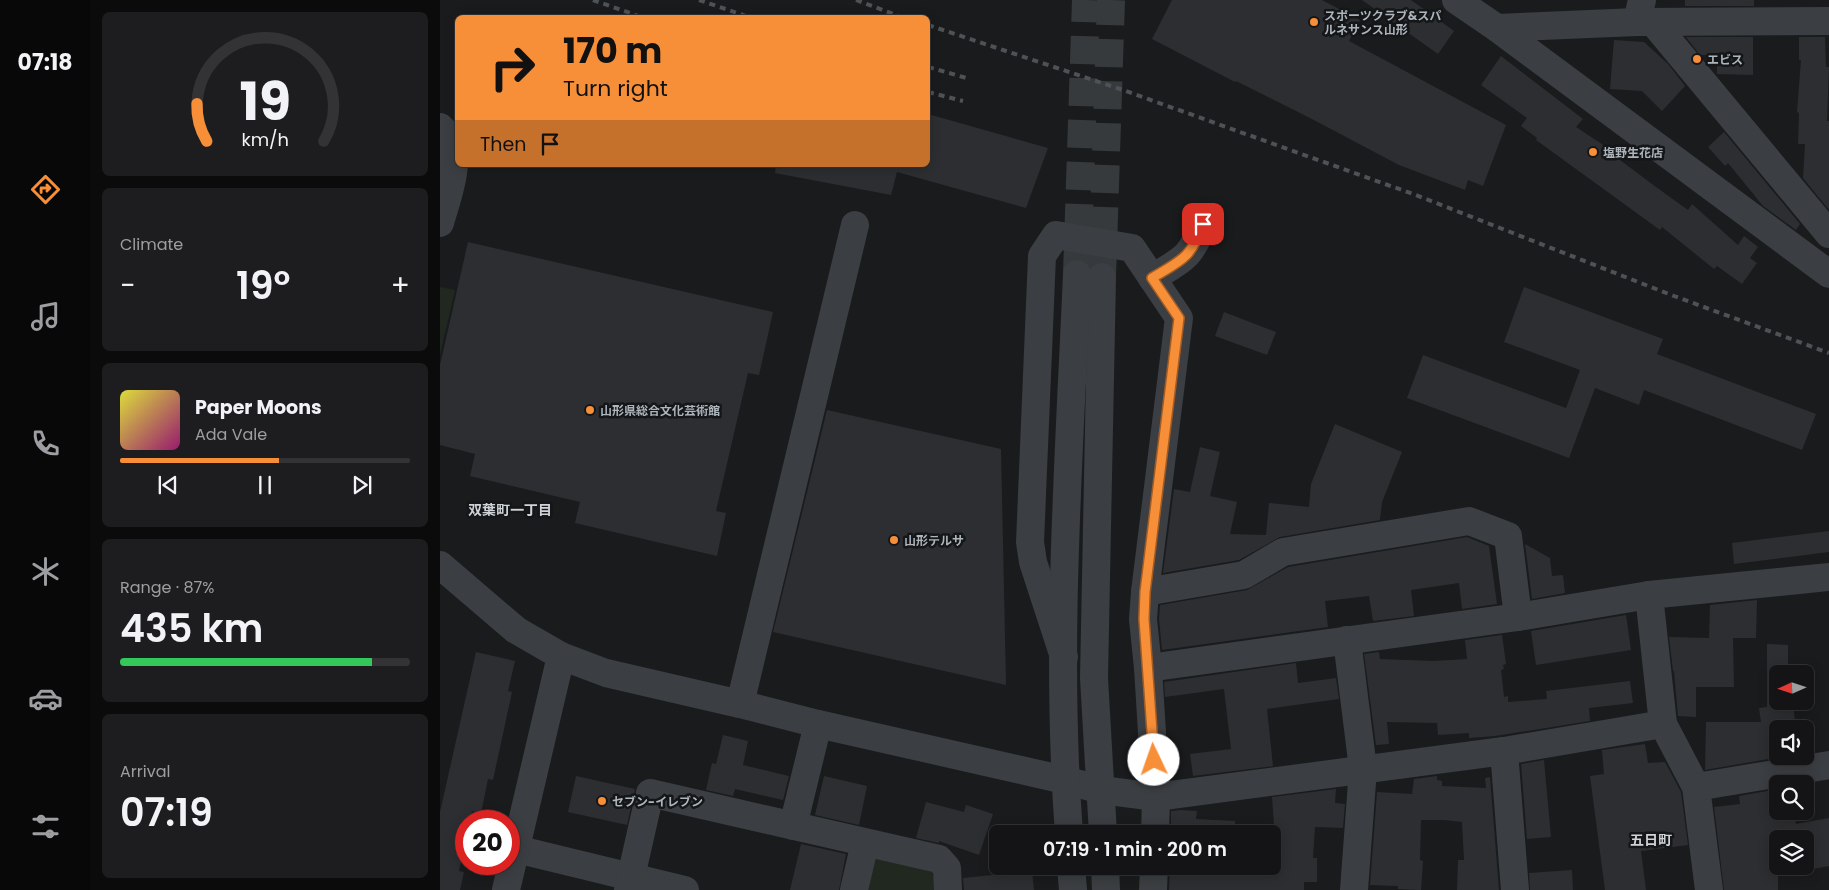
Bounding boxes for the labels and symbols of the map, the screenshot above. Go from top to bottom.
place label: スポーツクラブ&スパ ルネサンス山形 [1324,7,1441,38]
marker: スポーツクラブ&スパ ルネサンス山形 [1308,16,1320,28]
place label: エビス [1707,51,1743,68]
marker: エビス [1691,53,1703,65]
place label: 塩野生花店 [1603,144,1663,161]
marker: 塩野生花店 [1587,146,1599,158]
pin [1182,203,1224,245]
place label: 山形県総合文化芸術館 [600,402,720,419]
marker: 山形県総合文化芸術館 [584,404,596,416]
district label: 双葉町一丁目 [468,500,552,520]
place label: 山形テルサ [904,532,964,549]
marker: 山形テルサ [888,534,900,546]
north arrow [1769,665,1814,710]
position arrow [1127,733,1179,785]
place label: セブン-イレブン [612,793,703,810]
marker: セブン-イレブン [596,795,608,807]
speed limit sign: 20 [455,810,520,875]
district label: 五日町 [1630,830,1672,850]

